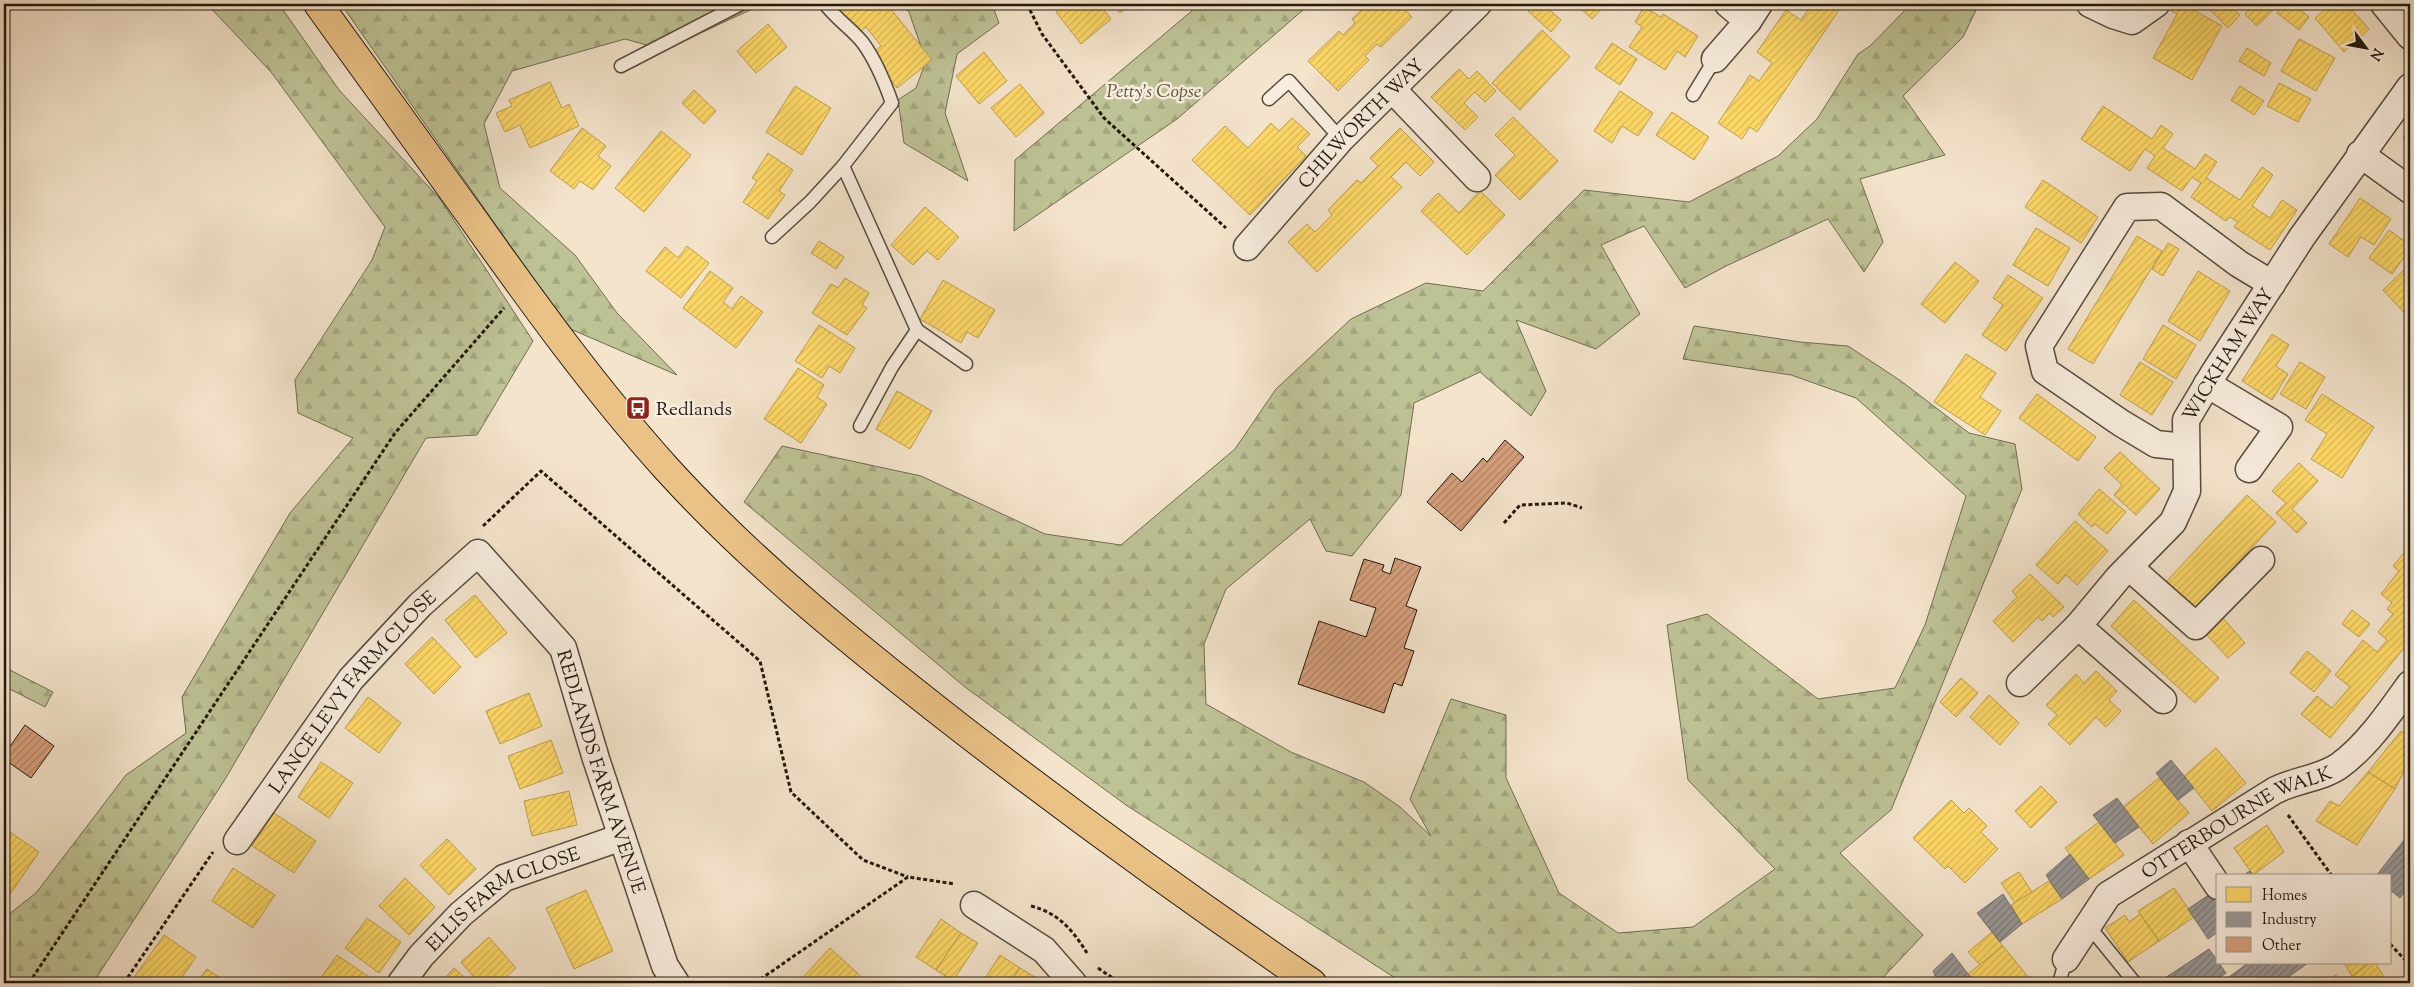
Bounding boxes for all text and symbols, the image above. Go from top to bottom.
north arrow [2342,22,2392,72]
text: N [2364,44,2387,64]
street label: CHILWORTH WAY [1293,53,1431,196]
park label: Petty's Copse [1107,79,1202,106]
street label: WICKHAM WAY [2177,283,2282,427]
bus stop icon: Redlands [625,395,651,421]
place label: Redlands [656,397,732,424]
street label: LANCE LEVY FARM CLOSE [263,585,444,800]
street label: REDLANDS FARM AVENUE [548,647,651,898]
street label: OTTERBOURNE WALK [2137,761,2337,887]
street label: ELLIS FARM CLOSE [421,841,585,959]
legend [2216,874,2392,964]
text: Homes [2262,886,2307,907]
text: Industry [2262,910,2317,931]
text: Other [2262,936,2302,957]

